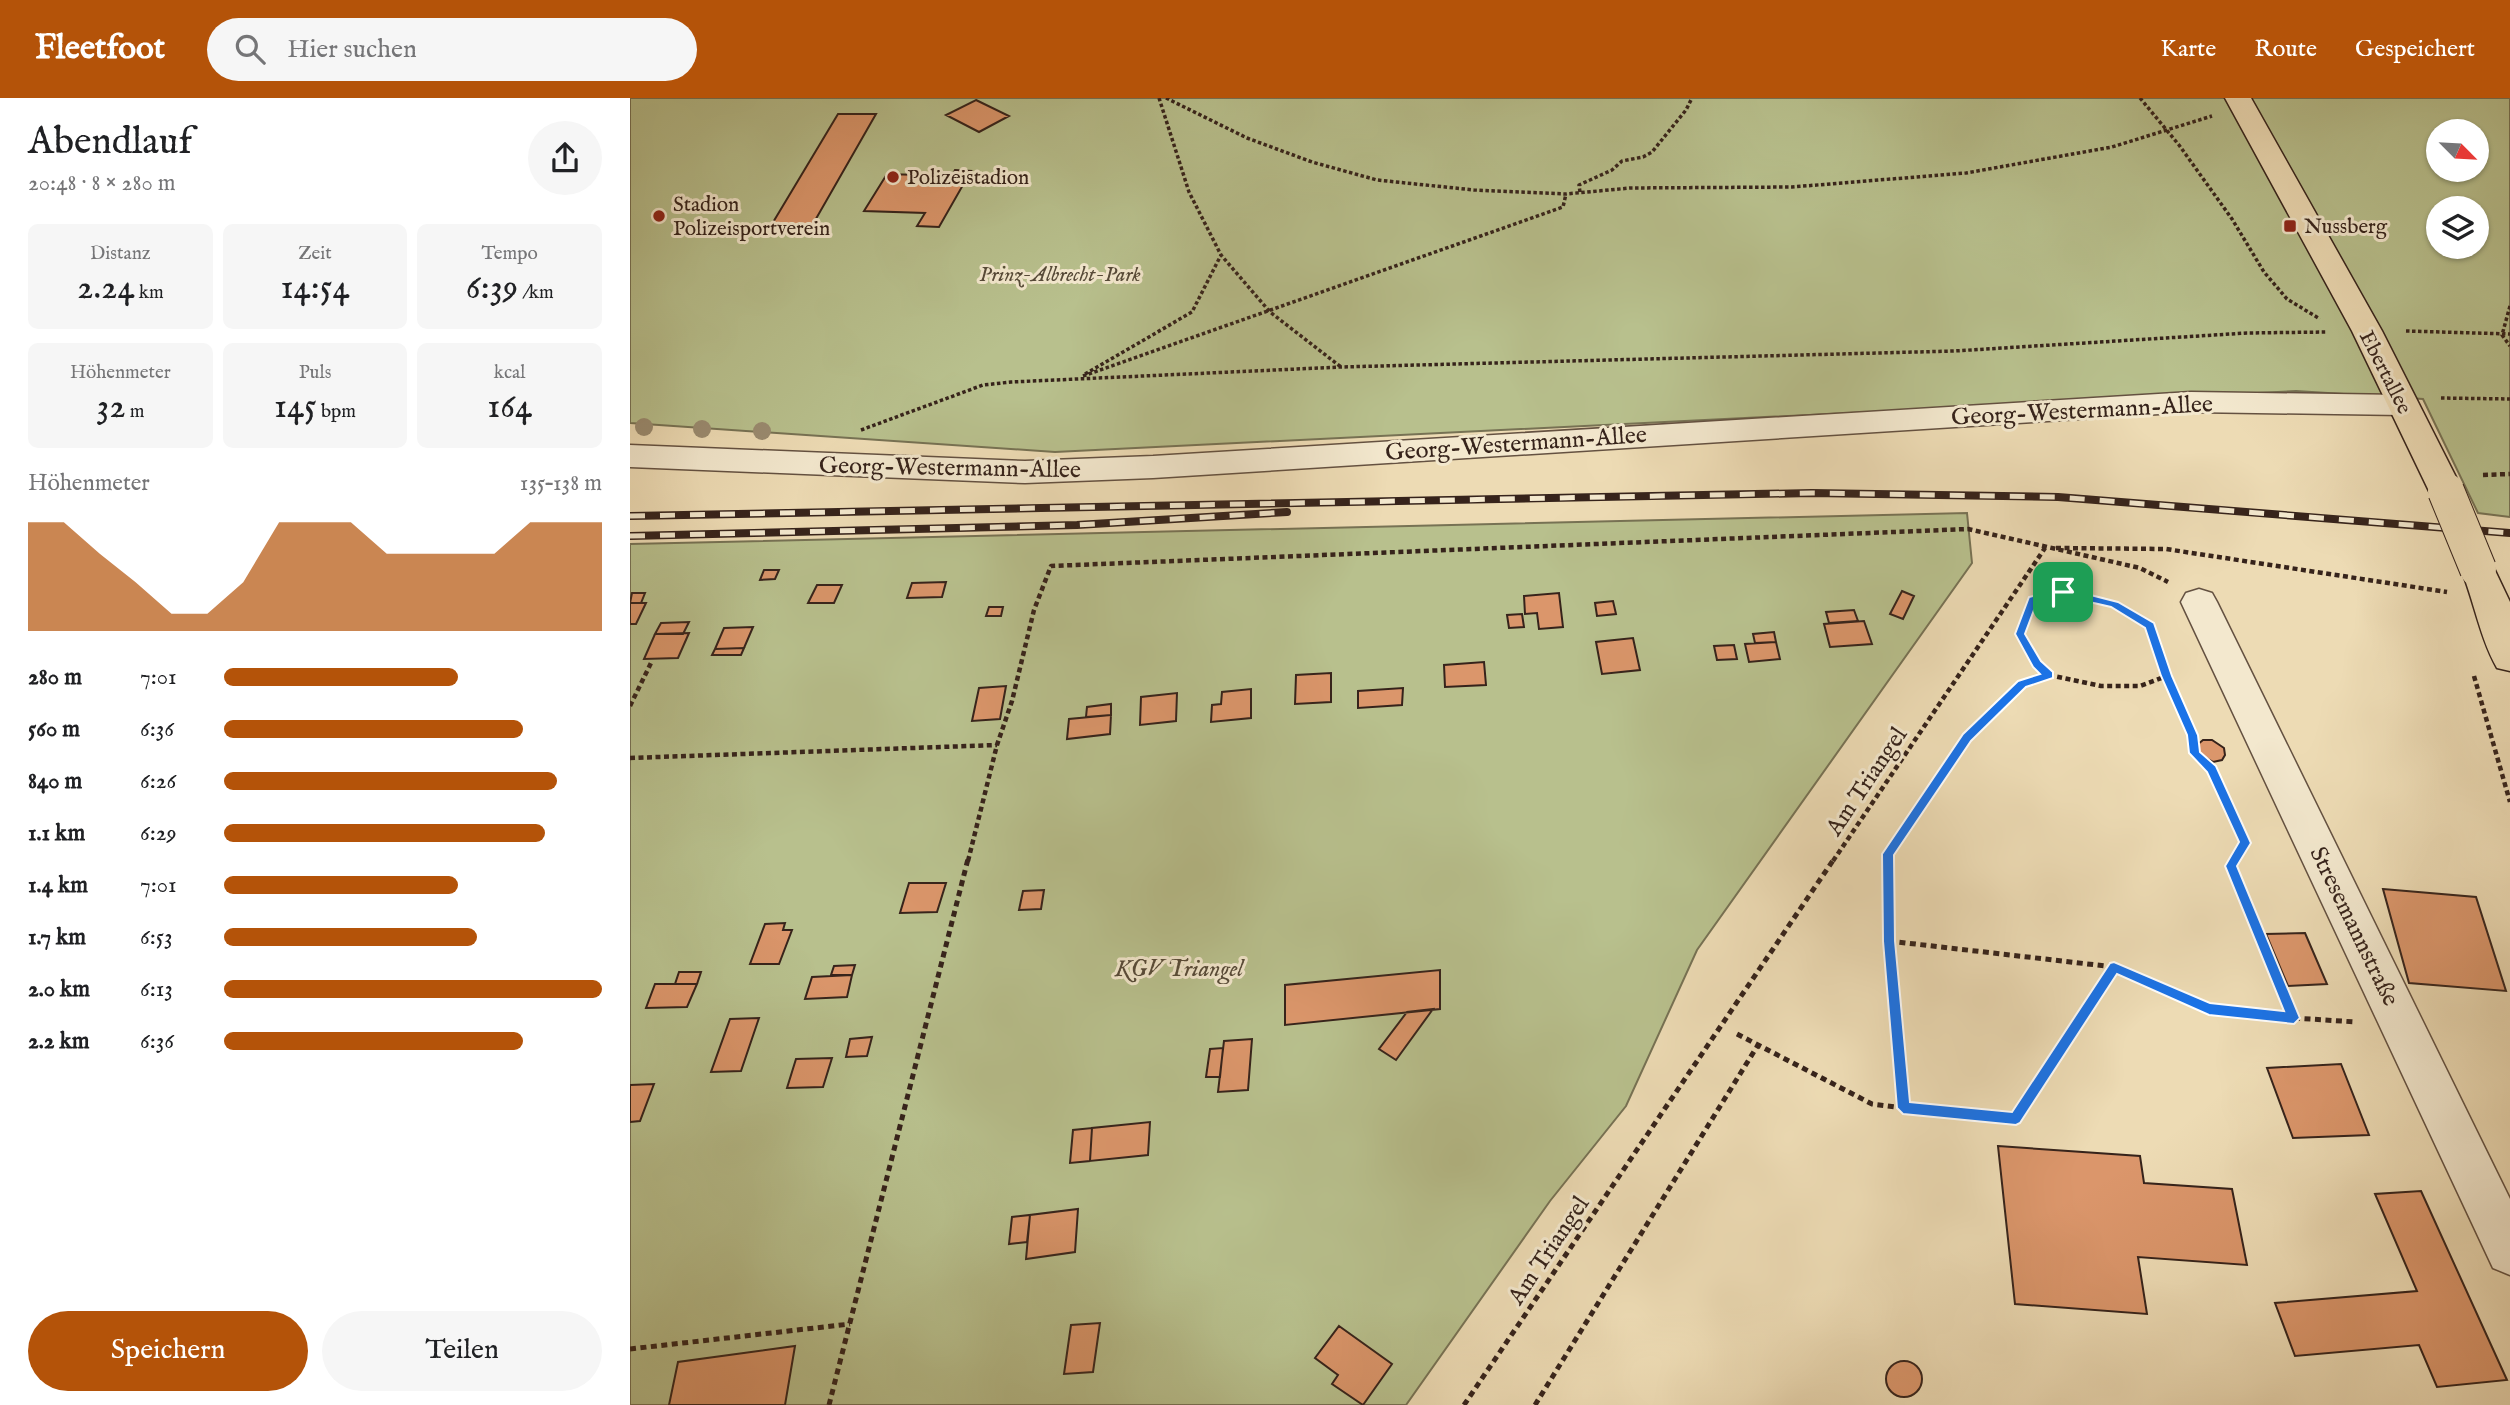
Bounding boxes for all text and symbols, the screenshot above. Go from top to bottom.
search box [207,18,697,81]
text: Fleetfoot [35,28,165,70]
icon: search [231,30,269,68]
text: Hier suchen [287,33,417,66]
text: Karte [2161,34,2216,65]
text: Route [2254,34,2317,65]
text: Gespeichert [2355,34,2475,65]
text: Abendlauf [28,119,192,167]
north arrow [2426,119,2488,182]
map controls [2426,119,2489,259]
button: share [528,121,602,195]
place label: Polizeistadion [907,165,1029,192]
text: 20:48 · 8 × 280 m [28,169,175,198]
marker: Polizeistadion [885,169,901,185]
place label: Stadion Polizeisportverein [673,192,830,243]
button: layers [2426,196,2489,259]
marker: Stadion Polizeisportverein [651,208,667,224]
place label: Nussberg [2304,214,2388,241]
marker: Nussberg [2282,218,2298,234]
text: Distanz [90,242,151,266]
text: Zeit [298,242,332,266]
text: Tempo [482,242,538,266]
park label: Prinz-Albrecht-Park [979,262,1141,289]
text: 2.24 [77,266,135,311]
text: 14:54 [280,266,350,311]
text: 6:39 [466,266,518,311]
text: km [135,281,164,305]
text: /km [518,281,554,305]
street label: Ebertallee [2352,326,2417,419]
text: Höhenmeter [70,361,171,385]
text: Puls [299,361,331,385]
text: kcal [494,361,526,385]
text: 32 [96,385,126,430]
text: 145 [274,385,317,430]
text: 164 [487,385,532,430]
street label: Georg-Westermann-Allee [1950,389,2214,434]
text: m [126,400,144,424]
text: bpm [317,400,356,424]
street label: Georg-Westermann-Allee [1384,420,1648,469]
street label: Georg-Westermann-Allee [819,451,1081,486]
text: Höhenmeter [28,469,150,498]
text: 135–138 m [520,469,602,498]
pin [2033,562,2093,622]
icon: arrive [2044,573,2082,611]
text: 280 m [28,663,82,692]
text: 7:01 [140,663,177,692]
text: 560 m [28,715,80,744]
text: 6:36 [140,715,174,744]
street label: Am Triangel [1819,721,1915,843]
text: 840 m [28,767,82,796]
text: 6:26 [140,767,176,796]
text: 1.1 km [28,819,85,848]
text: 6:29 [140,819,177,848]
street label: Stresemannstraße [2302,842,2406,1011]
text: 1.4 km [28,871,88,900]
text: 7:01 [140,871,177,900]
text: 1.7 km [28,923,86,952]
text: 6:53 [140,923,173,952]
park label: KGV Triangel [1114,954,1246,985]
text: 2.0 km [28,975,90,1004]
text: 6:13 [140,975,173,1004]
text: 2.2 km [28,1027,90,1056]
text: 6:36 [140,1027,174,1056]
street label: Am Triangel [1501,1190,1597,1312]
button: Speichern [28,1311,308,1391]
button: Teilen [322,1311,602,1391]

